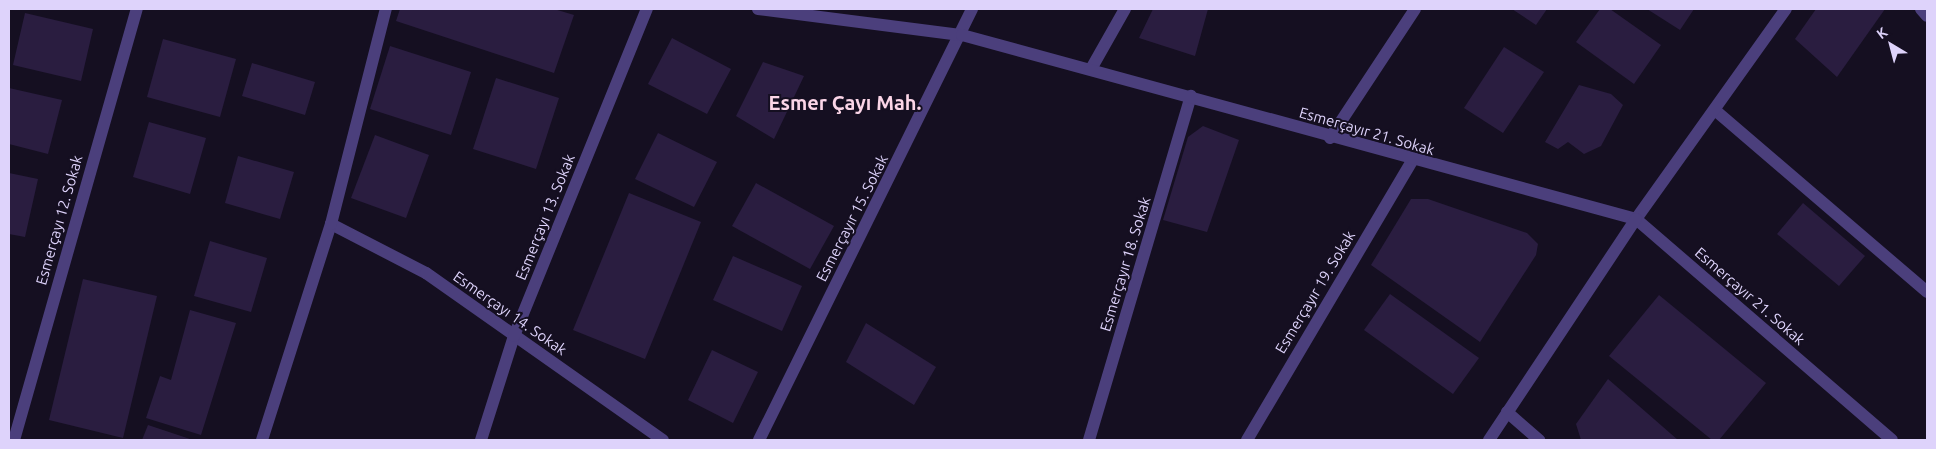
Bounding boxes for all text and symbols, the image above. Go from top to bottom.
north arrow [1866,20,1916,70]
text: K [1873,24,1891,42]
district label: Esmer Çayı Mah. [769,90,921,114]
street label: Esmerçayır 21. Sokak [1297,103,1437,159]
street label: Esmerçayı 13. Sokak [512,151,578,283]
street label: Esmerçayır 15. Sokak [812,152,892,284]
street label: Esmerçayı 12. Sokak [32,153,86,287]
street label: Esmerçayır 18. Sokak [1096,194,1154,334]
street label: Esmerçayır 19. Sokak [1271,227,1359,357]
street label: Esmerçayır 21. Sokak [1691,243,1809,349]
street label: Esmerçayı 14. Sokak [450,267,570,359]

